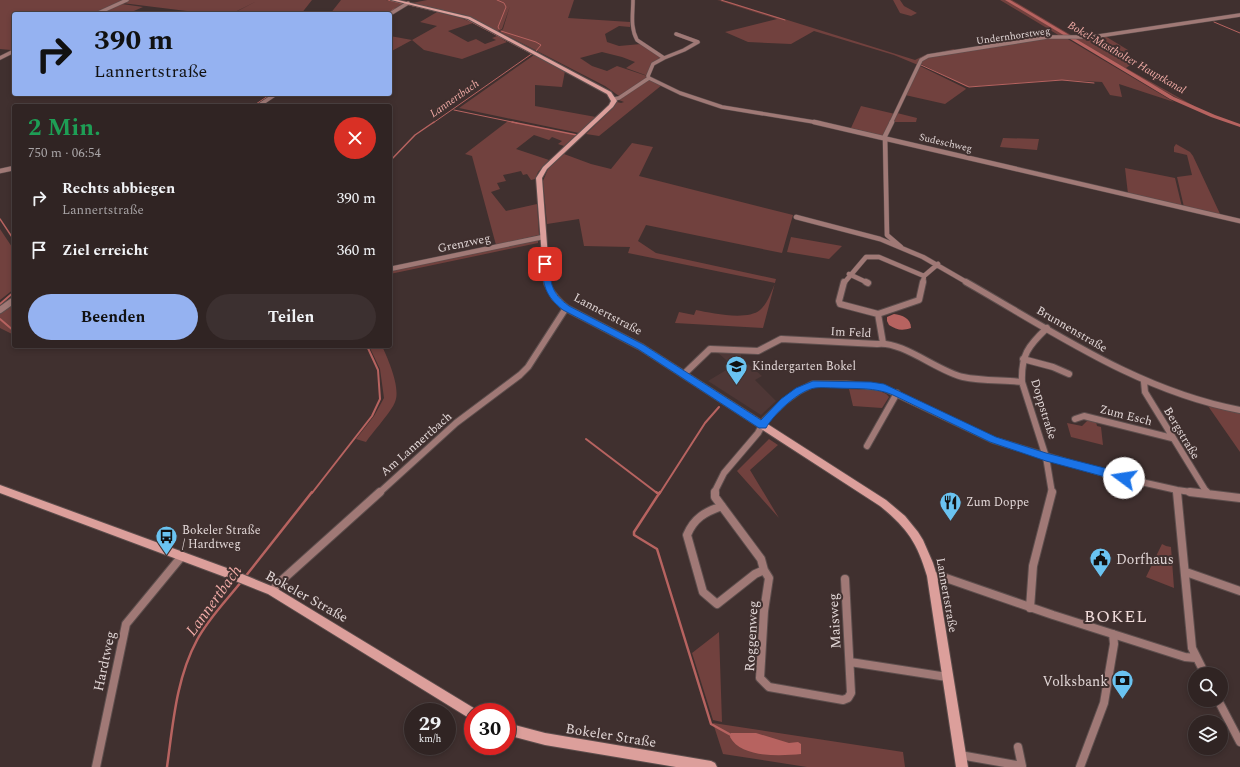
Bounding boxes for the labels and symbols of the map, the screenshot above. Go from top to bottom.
water label: Bokel-Mastholter Hauptkanal [1064,17,1189,98]
street label: Undernhorstweg [975,23,1051,49]
water label: Lannertbach [426,75,483,122]
street label: Sudeschweg [918,129,974,157]
street label: Grenzweg [436,229,492,258]
pin [528,247,562,281]
street label: Lannertstraße [570,288,646,341]
street label: Brunnenstraße [1033,301,1111,358]
street label: Im Feld [830,322,872,343]
school or university icon: Kindergarten Bokel [724,353,750,386]
place label: Kindergarten Bokel [752,357,856,376]
street label: Doppstraße [1025,376,1062,442]
street label: Zum Esch [1098,400,1154,431]
street label: Bergstraße [1158,403,1205,463]
street label: Am Lannertbach [376,408,457,481]
position arrow [1103,457,1145,499]
restaurant icon: Zum Doppe [937,489,963,522]
place label: Zum Doppe [966,493,1029,512]
place label: Bokeler Straße / Hardtweg [182,521,261,554]
bus stop icon: Bokeler Straße / Hardtweg [154,524,180,557]
public building icon: Dorfhaus [1088,546,1114,579]
place label: Dorfhaus [1116,549,1174,570]
street label: Lannertstraße [931,556,962,634]
water label: Lannertbach [180,560,248,641]
street label: Bokeler Straße [262,565,352,628]
street label: Maisweg [823,593,846,649]
street label: Roggenweg [739,600,764,672]
district label: BOKEL [1084,604,1148,630]
street label: Hardtweg [88,629,121,693]
bank icon: Volksbank [1110,668,1136,701]
place label: Volksbank [1043,671,1108,692]
speed limit sign: 30 [464,703,516,755]
street label: Bokeler Straße [564,718,658,753]

